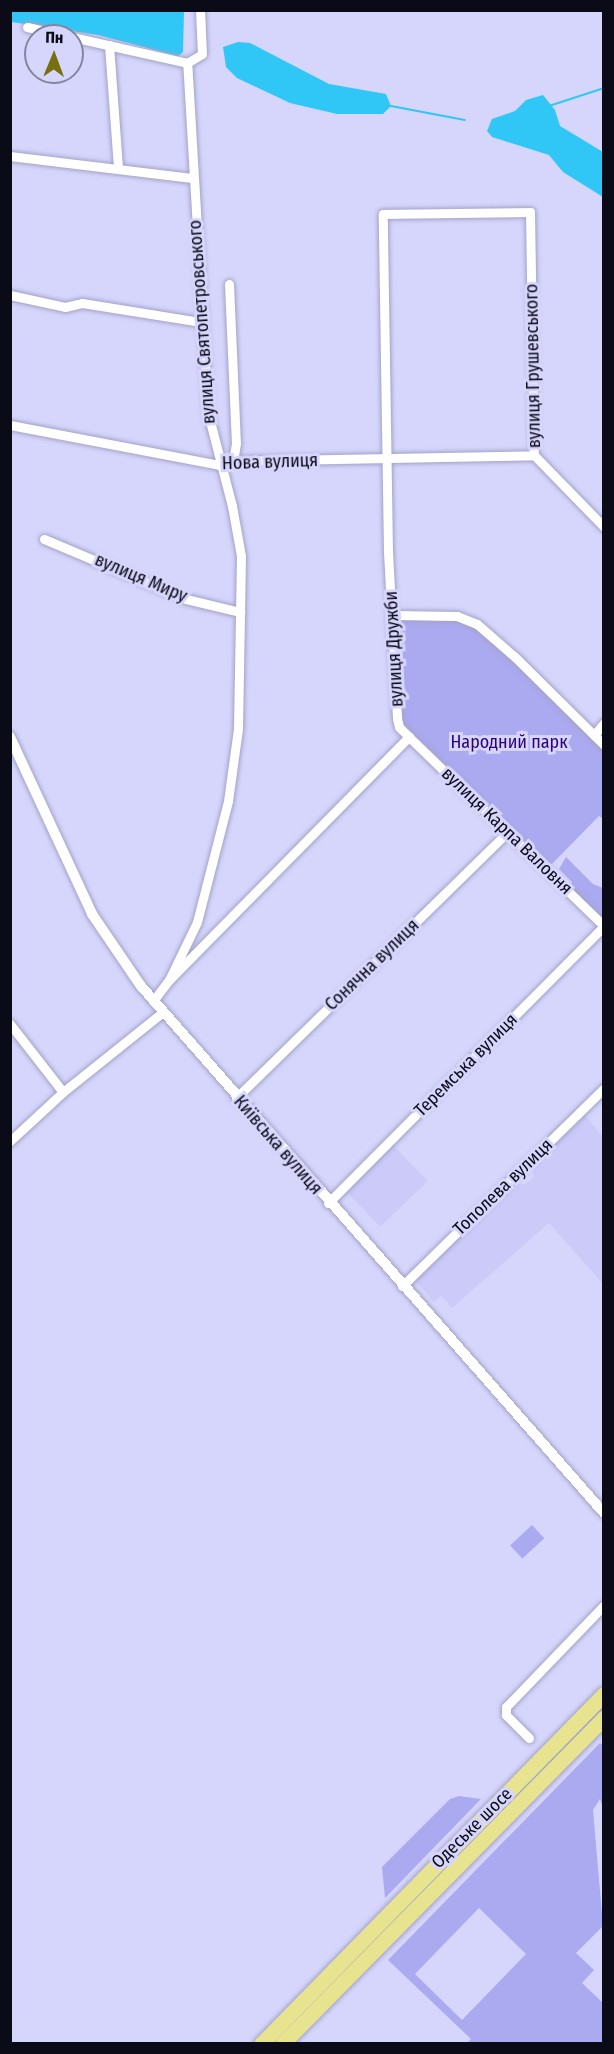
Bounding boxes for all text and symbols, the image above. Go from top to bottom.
north arrow [24,24,84,84]
text: Пн [45,28,64,47]
street label: вулиця Святопетровського [184,219,220,425]
street label: вулиця Грушевського [521,284,545,448]
street label: Нова вулиця [222,450,318,474]
street label: вулиця Миру [92,549,190,607]
street label: вулиця Дружби [380,590,408,708]
park label: Народний парк [450,731,568,753]
street label: вулиця Карпа Валовня [437,763,577,899]
street label: Сонячна вулиця [321,915,423,1015]
street label: Теремська вулиця [410,1009,522,1121]
street label: Київська вулиця [229,1091,327,1199]
street label: Тополева вулиця [449,1134,557,1240]
street label: Одеське шосе [427,1783,517,1873]

